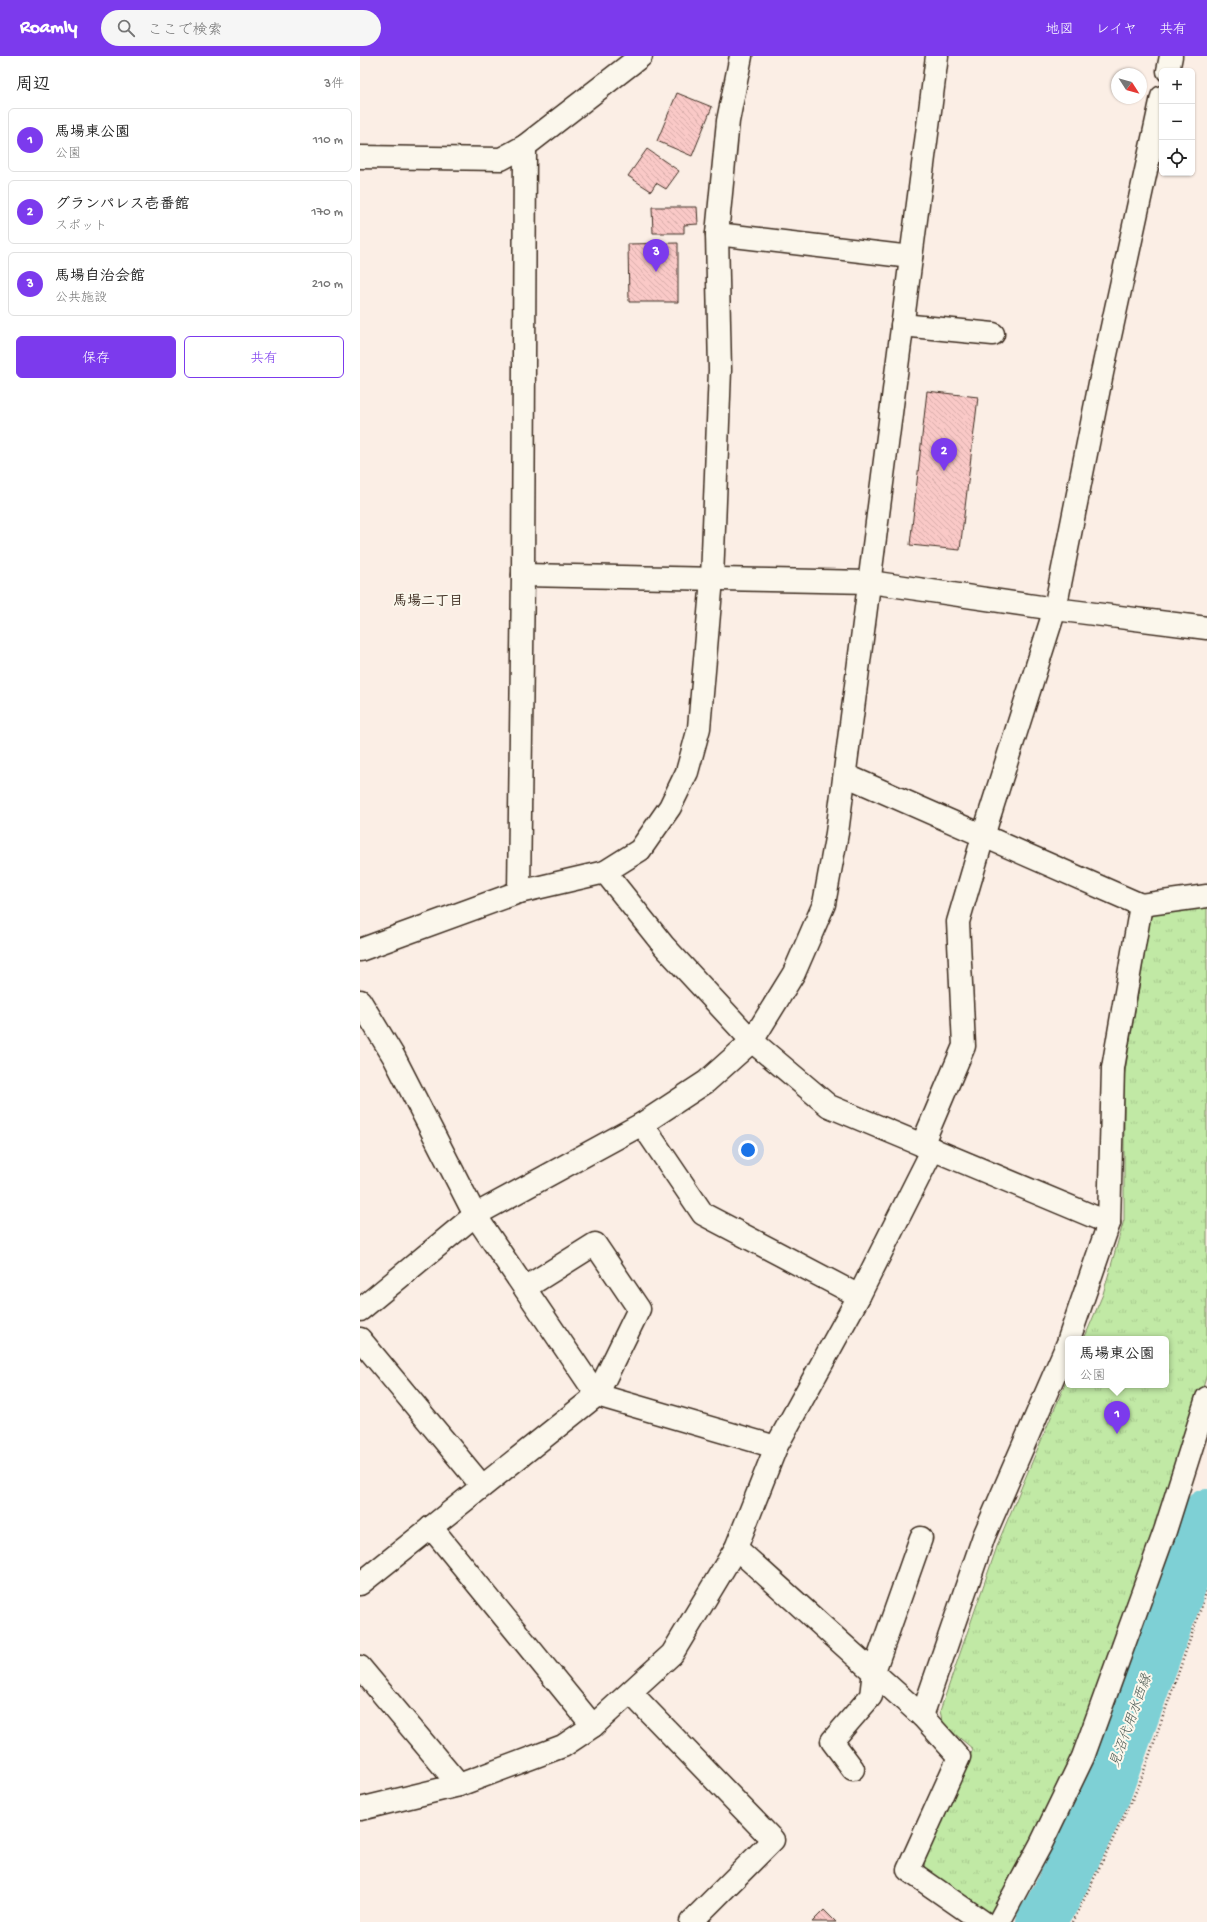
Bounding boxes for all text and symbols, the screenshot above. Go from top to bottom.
search box [101,10,381,46]
text: Roamly [20,17,77,40]
icon: search [115,17,137,39]
text: ここで検索 [147,22,222,40]
text: 地図 [1046,22,1074,39]
text: レイヤ [1096,22,1137,39]
text: 共有 [1159,22,1187,39]
north arrow [1111,68,1147,104]
map controls [1159,68,1195,176]
button: + [1159,68,1195,104]
text: 周辺 [16,76,50,96]
text: 3件 [324,77,344,92]
button: − [1159,104,1195,140]
text: 馬場東公園 [55,124,130,142]
text: 1 [27,133,33,148]
text: 110 m [313,133,343,148]
button: locate [1159,140,1195,176]
text: 公園 [55,147,81,162]
text: グランパレス壱番館 [55,196,189,214]
text: 2 [27,205,33,220]
text: 170 m [311,205,343,220]
text: スポット [55,219,107,234]
pin: 3 [643,239,669,272]
text: 馬場自治会館 [55,268,145,286]
text: 3 [27,277,33,292]
text: 210 m [312,277,343,292]
text: 公共施設 [55,291,107,306]
button: 保存 [16,336,176,378]
button: 共有 [184,336,344,378]
pin: 2 [931,438,957,471]
district label: 馬場二丁目 [393,593,463,611]
your location [738,1140,758,1160]
popup [1065,1336,1169,1388]
text: 馬場東公園 [1079,1346,1155,1364]
text: 公園 [1079,1369,1106,1384]
pin: 1 [1104,1401,1130,1434]
water label: 見沼代用水西縁 [1106,1671,1157,1770]

